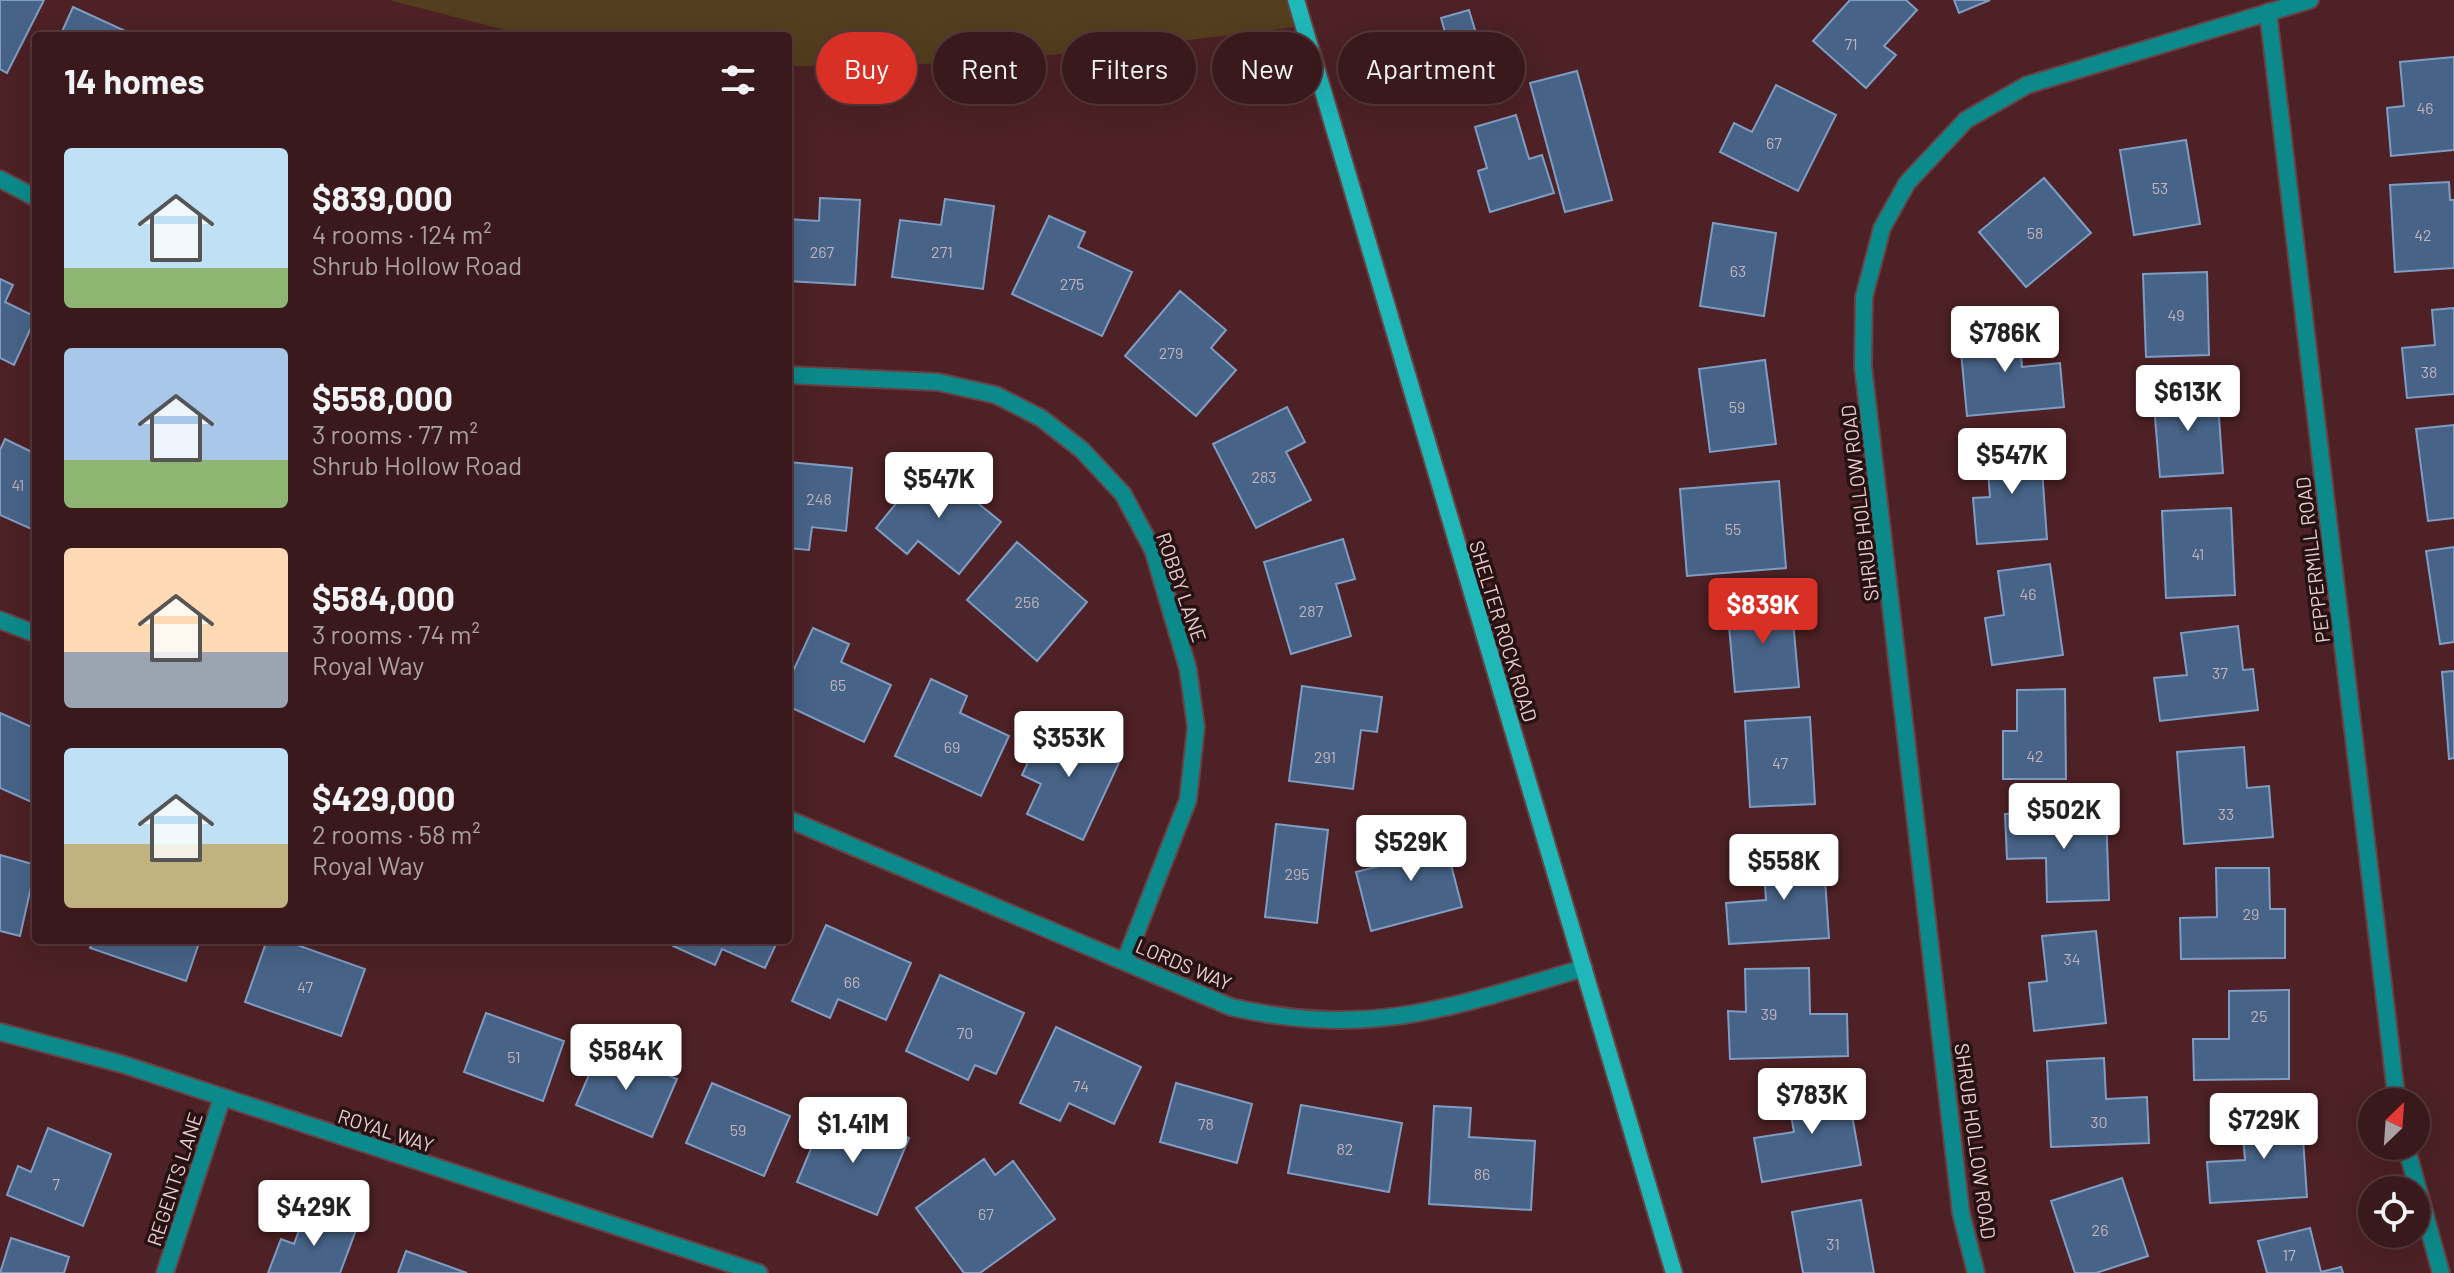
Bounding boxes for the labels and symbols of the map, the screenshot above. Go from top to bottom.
house number: 71 [1844,34,1858,53]
house number: 46 [2416,98,2434,117]
house number: 67 [1766,133,1782,152]
house number: 53 [2152,178,2168,197]
house number: 58 [2027,223,2043,242]
house number: 42 [2414,225,2432,244]
house number: 267 [810,242,835,261]
house number: 271 [931,242,953,261]
house number: 63 [1730,261,1746,280]
house number: 275 [1060,274,1084,293]
house number: 49 [2167,305,2185,324]
pin: $786K [1949,306,2061,374]
house number: 279 [1159,343,1183,362]
house number: 38 [2421,362,2437,381]
pin: $613K [2132,365,2244,433]
house number: 59 [1729,397,1745,416]
street label: SHRUB HOLLOW ROAD [1835,403,1883,603]
pin: $547K [1956,428,2068,496]
pin: $547K [883,452,995,520]
house number: 283 [1251,467,1277,486]
house number: 41 [12,475,24,494]
street label: PEPPERMILL ROAD [2290,475,2334,645]
house number: 248 [806,489,832,508]
house number: 55 [1725,519,1741,538]
street label: ROBBY LANE [1152,529,1212,645]
street label: SHELTER ROCK ROAD [1465,537,1543,725]
house number: 41 [2192,544,2204,563]
pin: $839K [1707,578,1819,646]
house number: 46 [2019,584,2037,603]
house number: 256 [1014,592,1040,611]
house number: 287 [1299,601,1324,620]
house number: 37 [2212,663,2228,682]
house number: 65 [830,675,846,694]
pin: $353K [1013,711,1125,779]
house number: 69 [944,737,960,756]
house number: 42 [2026,746,2044,765]
house number: 291 [1314,747,1336,766]
house number: 47 [1772,753,1788,772]
pin: $502K [2008,783,2120,851]
house number: 33 [2218,804,2234,823]
pin: $529K [1355,815,1467,883]
pin: $558K [1728,834,1840,902]
house number: 295 [1284,864,1310,883]
house number: 29 [2243,904,2259,923]
street label: LORDS WAY [1132,933,1236,995]
house number: 34 [2063,949,2081,968]
house number: 66 [844,972,860,991]
house number: 47 [297,977,313,996]
house number: 39 [1761,1004,1777,1023]
house number: 25 [2251,1006,2267,1025]
house number: 70 [957,1023,973,1042]
pin: $584K [570,1024,682,1092]
street label: SHRUB HOLLOW ROAD [1950,1041,2002,1241]
house number: 51 [507,1047,521,1066]
pin: $783K [1756,1068,1868,1136]
house number: 74 [1073,1076,1089,1095]
north arrow [2358,1088,2430,1160]
pin: $729K [2208,1093,2320,1161]
pin: $1.41M [788,1097,918,1165]
street label: ROYAL WAY [335,1103,437,1157]
street label: REGENTS LANE [141,1109,207,1249]
house number: 30 [2090,1112,2108,1131]
house number: 78 [1198,1114,1214,1133]
house number: 59 [730,1120,746,1139]
house number: 82 [1337,1139,1353,1158]
house number: 86 [1474,1164,1490,1183]
house number: 7 [52,1174,60,1193]
pin: $429K [258,1180,370,1248]
house number: 67 [978,1204,994,1223]
house number: 26 [2092,1220,2108,1239]
house number: 31 [1826,1234,1840,1253]
house number: 17 [2282,1245,2296,1264]

